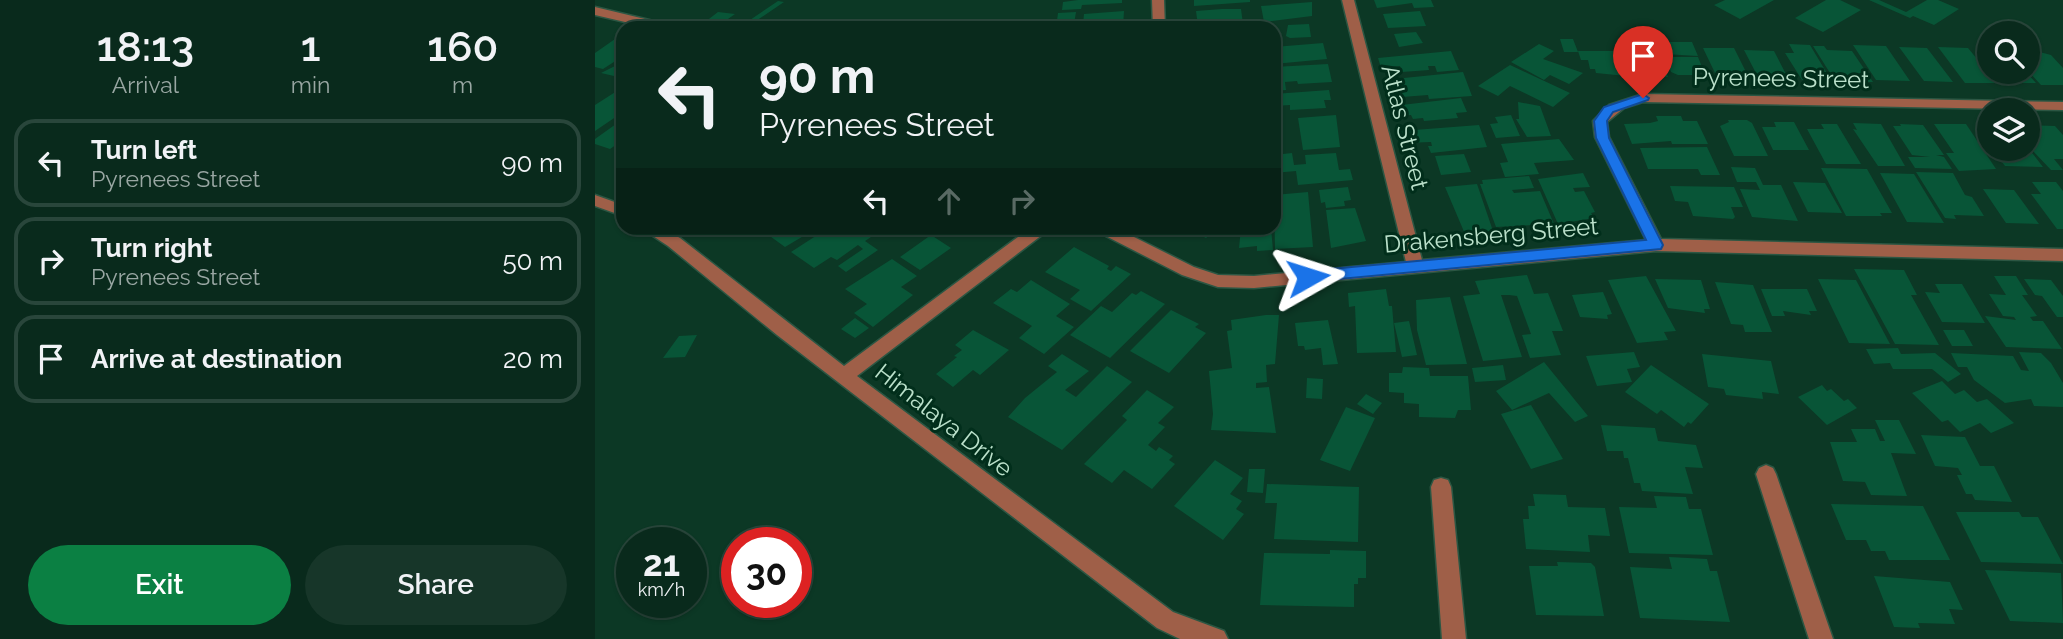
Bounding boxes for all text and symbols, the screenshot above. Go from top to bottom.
map controls [1977,21,2040,161]
button: search [1977,21,2040,84]
text: 18:13 [97,22,194,71]
text: 1 [301,22,320,71]
text: 160 [427,22,498,71]
pin [1613,26,1673,98]
icon: arrive [1624,37,1662,75]
text: 90 m [759,47,875,104]
icon: left [644,49,735,140]
street label: Atlas Street [1375,62,1435,192]
street label: Pyrenees Street [1693,62,1869,94]
text: Arrival [112,71,179,98]
text: min [291,71,330,98]
text: m [452,71,473,98]
button: layers [1977,98,2040,161]
text: Pyrenees Street [759,106,994,143]
text: Turn left [91,135,197,165]
icon: left [32,144,70,182]
text: 90 m [501,148,563,178]
text: Pyrenees Street [91,165,260,192]
icon: left [857,182,895,220]
icon: ahead [930,182,968,220]
icon: right [1003,182,1041,220]
street label: Drakensberg Street [1383,211,1599,259]
text: Turn right [91,233,212,263]
position arrow [1271,240,1345,314]
icon: right [32,242,70,280]
text: 50 m [502,246,563,276]
text: Pyrenees Street [91,263,260,290]
icon: arrive [32,340,70,378]
text: Arrive at destination [91,344,342,374]
text: 20 m [503,344,563,374]
street label: Himalaya Drive [869,357,1019,483]
speed limit sign: 30 [721,527,812,618]
text: 21 [643,543,680,584]
button: Exit [28,545,291,625]
button: Share [305,545,567,625]
text: km/h [638,579,685,600]

